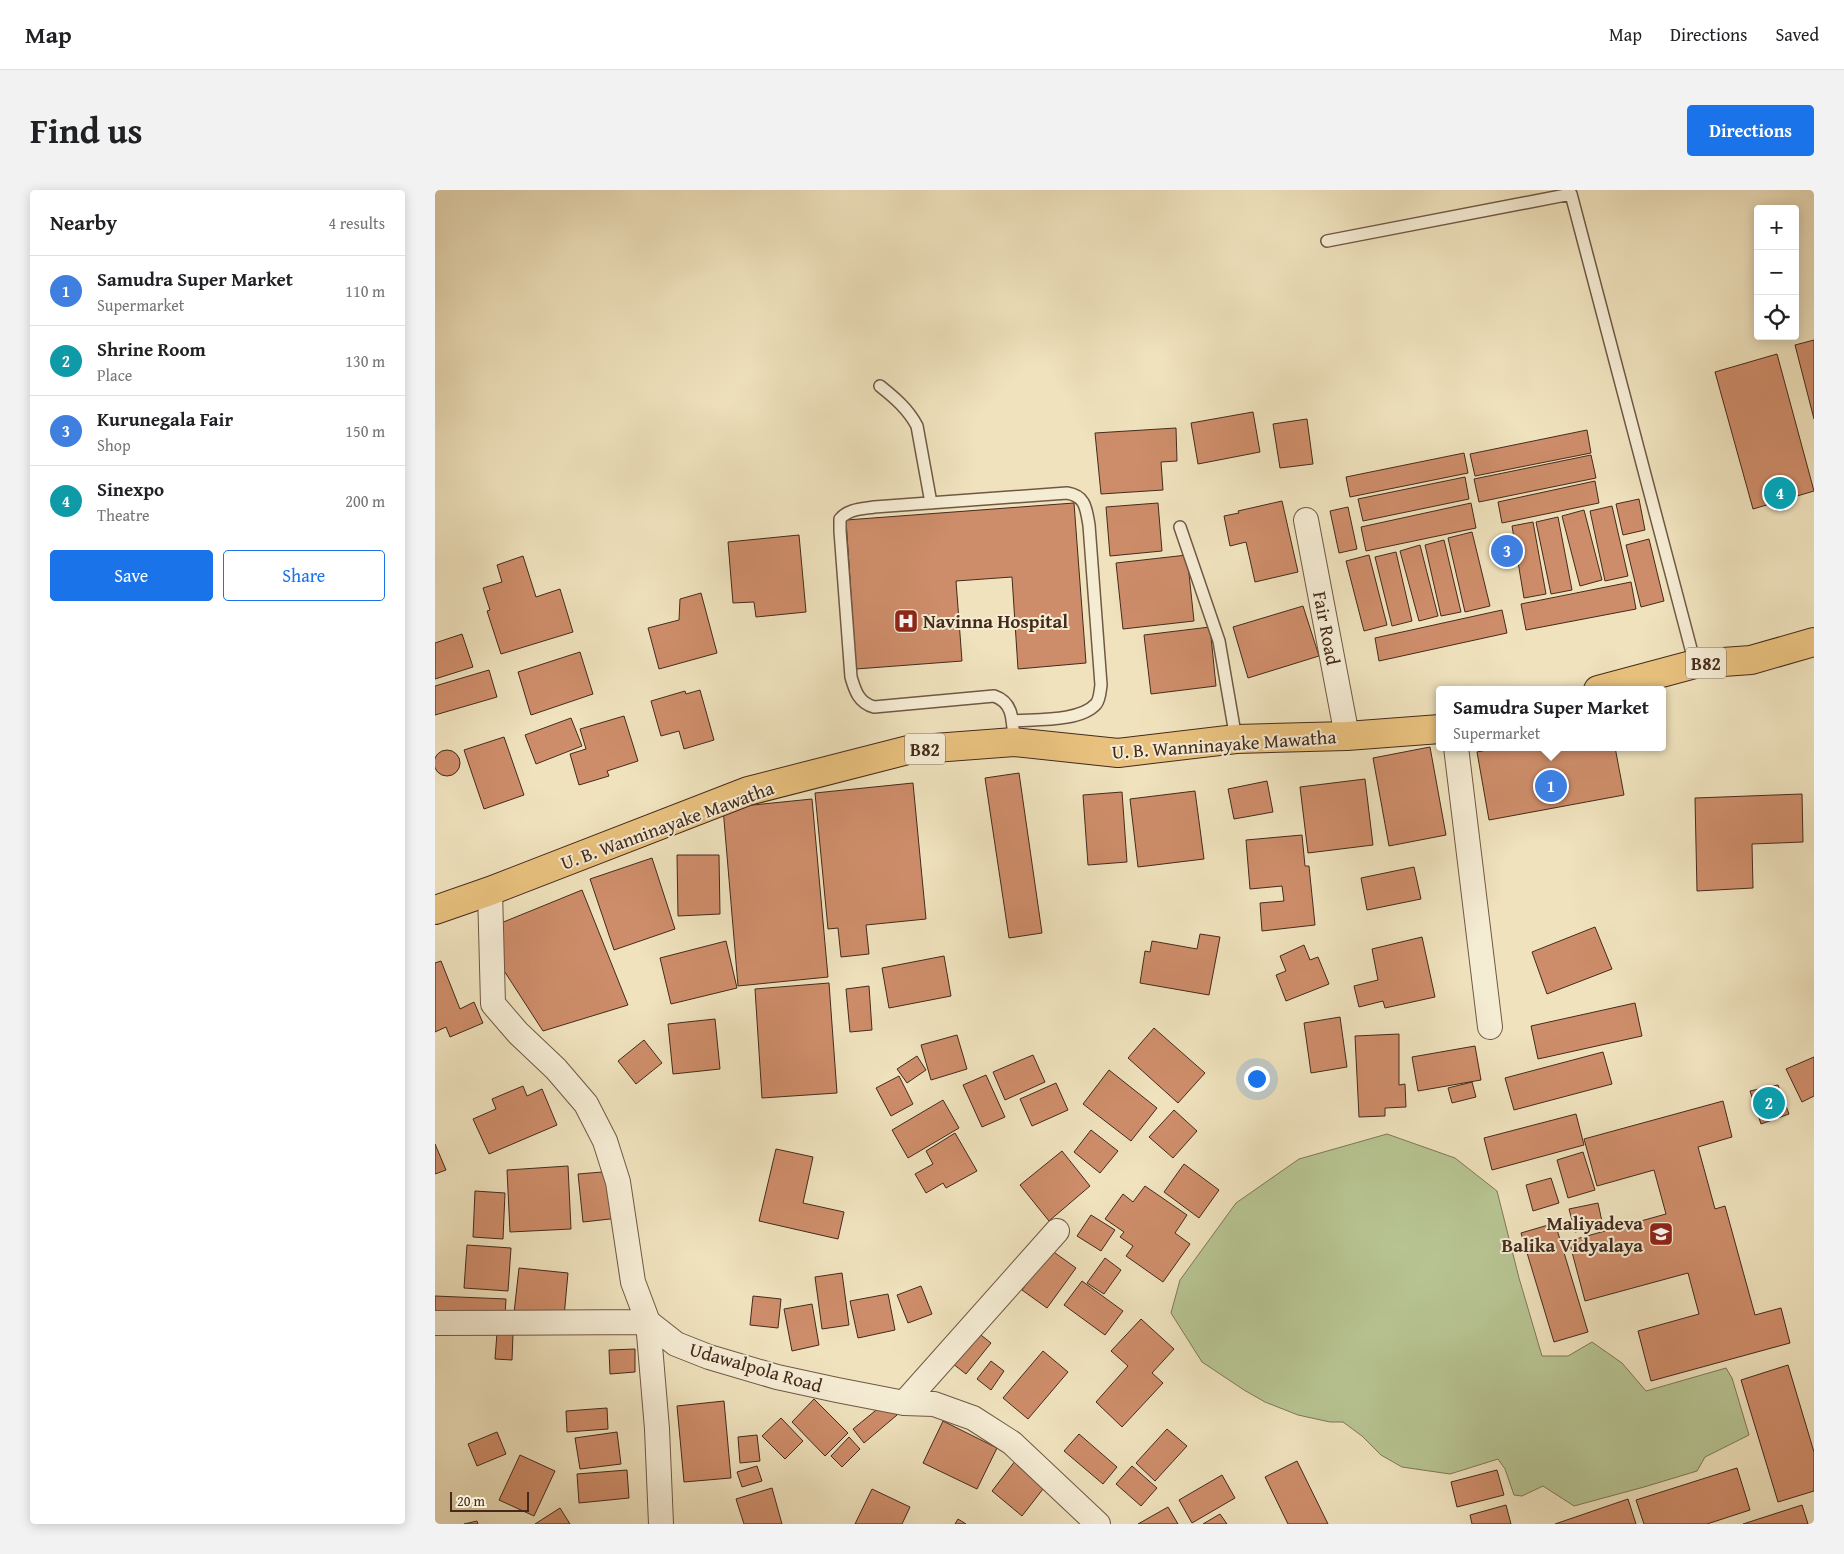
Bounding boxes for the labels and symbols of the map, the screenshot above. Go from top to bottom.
pin: 4 [1764,474,1796,512]
pin: 3 [1491,532,1523,570]
street label: Fair Road [1306,589,1348,668]
place label: Navinna Hospital [923,607,1068,635]
hospital icon: Navinna Hospital [893,608,919,634]
road number: B82 [1686,648,1726,678]
street label: U. B. Wanninayake Mawatha [1111,722,1337,766]
road number: B82 [905,734,945,764]
pin: 1 [1535,767,1567,805]
street label: U. B. Wanninayake Mawatha [557,773,777,877]
your location [1244,1066,1270,1092]
pin: 2 [1753,1084,1785,1122]
place label: Maliyadeva Balika Vidyalaya [1501,1209,1643,1259]
school or university icon: Maliyadeva Balika Vidyalaya [1648,1221,1674,1247]
street label: Udawalpola Road [686,1335,827,1400]
scale bar [450,1489,529,1512]

